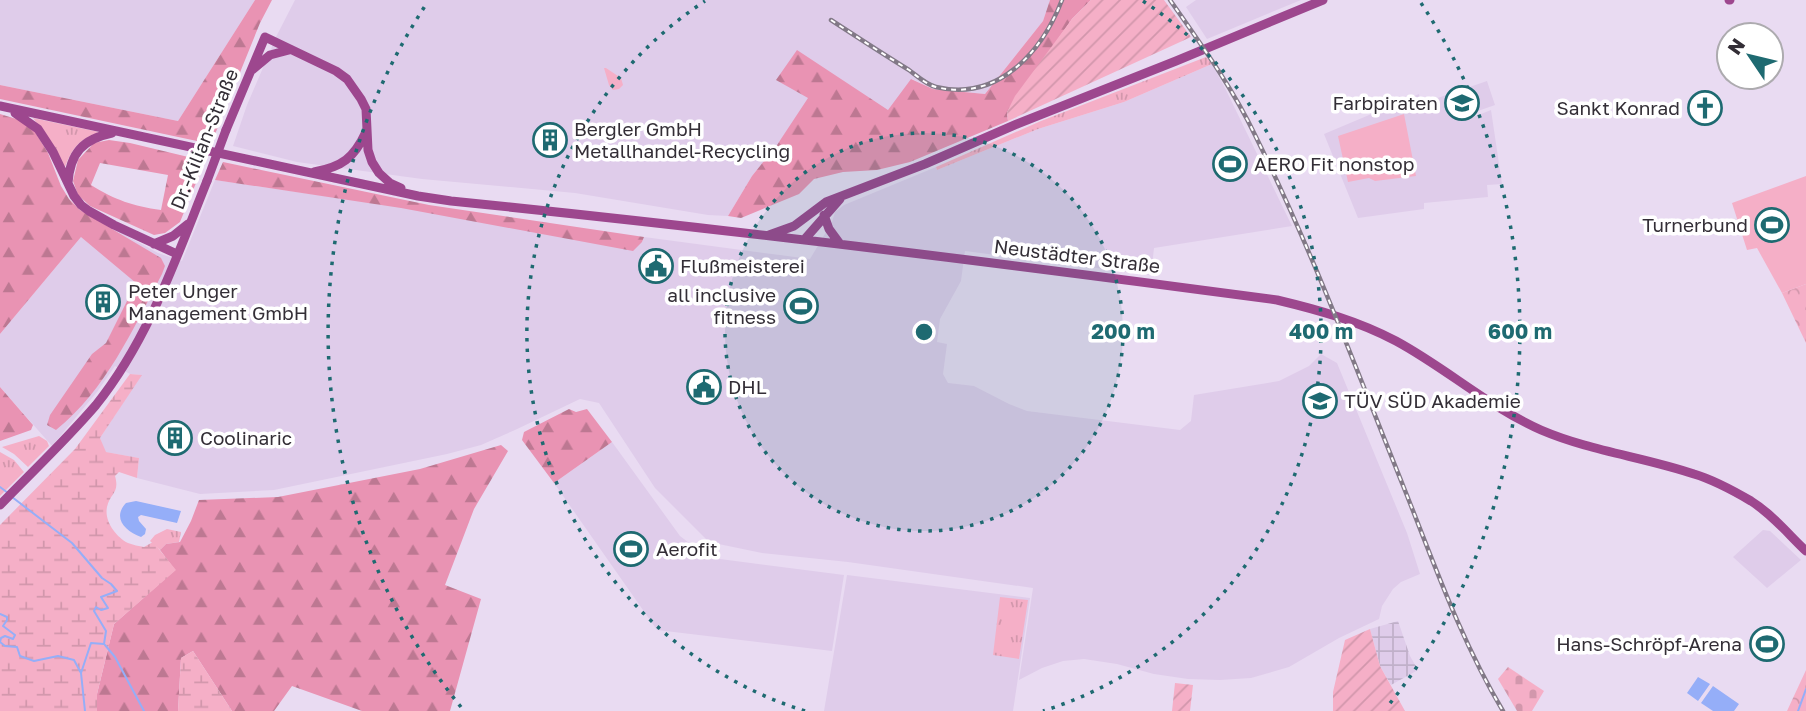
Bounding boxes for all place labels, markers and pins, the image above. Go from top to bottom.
school or university icon: Farbpiraten [1443,84,1481,122]
church icon: Sankt Konrad [1686,89,1724,127]
place label: Farbpiraten [1332,91,1438,114]
place label: Sankt Konrad [1556,96,1680,119]
place label: Bergler GmbH Metallhandel-Recycling [574,117,790,162]
building icon: Bergler GmbH Metallhandel-Recycling [531,121,569,159]
sports icon: AERO Fit nonstop [1211,145,1249,183]
place label: AERO Fit nonstop [1254,152,1414,175]
sports icon: Turnerbund [1753,206,1791,244]
place label: Turnerbund [1642,213,1748,236]
public building icon: Flußmeisterei [637,247,675,285]
place label: Flußmeisterei [680,254,805,277]
place label: Peter Unger Management GmbH [128,279,308,324]
building icon: Peter Unger Management GmbH [84,283,122,321]
place label: all inclusive fitness [667,283,776,328]
sports icon: all inclusive fitness [782,287,820,325]
centre of rings [912,320,936,344]
public building icon: DHL [685,368,723,406]
place label: DHL [728,375,767,398]
school or university icon: TÜV SÜD Akademie [1301,382,1339,420]
place label: TÜV SÜD Akademie [1344,389,1521,412]
building icon: Coolinaric [156,419,194,457]
place label: Coolinaric [200,426,292,449]
sports icon: Aerofit [612,530,650,568]
place label: Aerofit [656,537,718,560]
sports icon: Hans-Schröpf-Arena [1748,625,1786,663]
place label: Hans-Schröpf-Arena [1556,632,1742,655]

